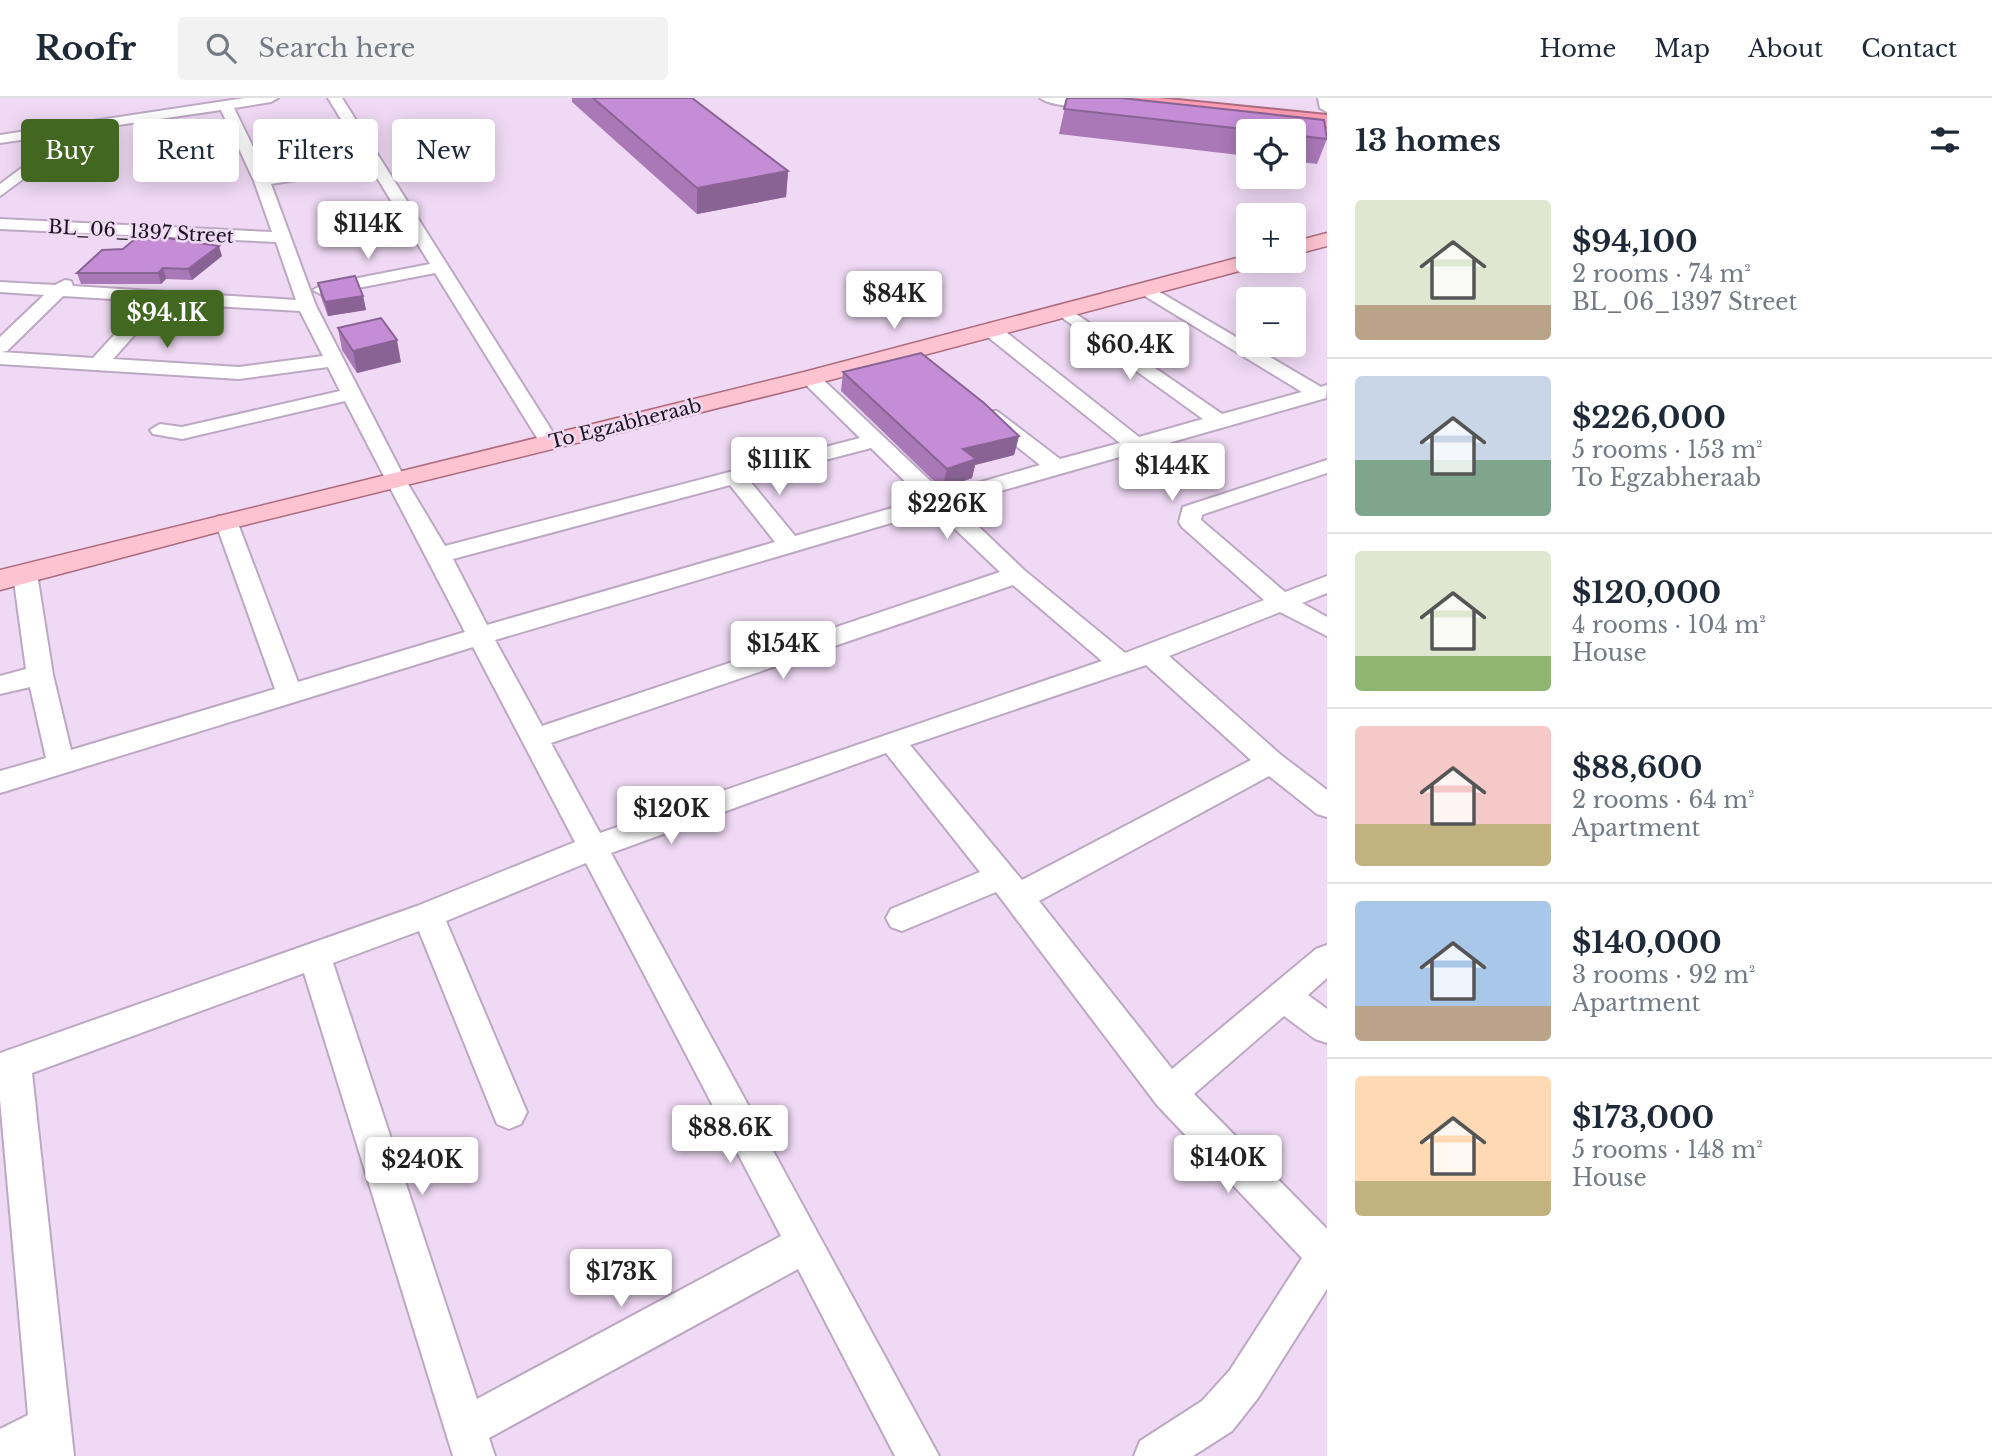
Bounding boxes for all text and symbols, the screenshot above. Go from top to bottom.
search box [178,17,668,80]
text: Roofr [35,28,136,69]
icon: search [202,29,240,67]
text: Search here [258,32,416,64]
text: Home [1540,34,1616,63]
text: Map [1654,34,1710,63]
text: About [1748,34,1823,63]
text: Contact [1861,34,1957,63]
chip: Buy [21,119,119,182]
chip: Rent [133,119,239,182]
chip: Filters [253,119,378,182]
chip: New [392,119,495,182]
map controls [1236,119,1306,357]
button: locate [1236,119,1306,189]
icon: filters [1926,121,1964,159]
text: 13 homes [1355,122,1501,159]
pin: $114K [319,202,417,261]
button: + [1236,203,1306,273]
text: $114K [333,210,403,238]
street label: BL_06_1397 Street [47,215,235,248]
text: $94,100 [1572,223,1698,260]
icon: home [1411,228,1495,312]
text: 2 rooms · 74 m² [1572,260,1751,288]
pin: $84K [853,272,935,331]
text: $84K [862,280,926,308]
button: − [1236,287,1306,357]
text: BL_06_1397 Street [1572,288,1797,316]
pin: $94.1K [110,290,224,350]
text: $94.1K [127,299,207,327]
pin: $60.4K [1073,322,1187,382]
text: $60.4K [1086,331,1174,359]
street label: To Egzabheraab [547,393,704,454]
text: $226,000 [1572,399,1726,436]
icon: home [1411,404,1495,488]
text: 5 rooms · 153 m² [1572,436,1763,464]
pin: $111K [730,438,828,497]
pin: $144K [1123,444,1221,503]
text: $111K [747,446,811,474]
text: $144K [1135,452,1209,480]
text: To Egzabheraab [1572,464,1761,492]
pin: $226K [898,482,996,541]
text: $226K [907,490,987,518]
text: $120,000 [1572,574,1721,611]
icon: home [1411,579,1495,663]
text: 4 rooms · 104 m² [1572,611,1766,639]
pin: $154K [734,622,832,681]
text: $154K [747,630,819,658]
text: House [1572,639,1647,667]
text: $88,600 [1572,749,1702,786]
icon: home [1411,754,1495,838]
pin: $120K [622,786,720,846]
text: 2 rooms · 64 m² [1572,786,1755,814]
text: $120K [633,795,709,823]
text: Apartment [1572,814,1700,842]
text: $140,000 [1572,924,1722,961]
icon: home [1411,929,1495,1013]
text: 3 rooms · 92 m² [1572,961,1755,989]
text: Apartment [1572,989,1700,1017]
text: $173,000 [1572,1099,1714,1136]
icon: home [1411,1104,1495,1188]
pin: $88.6K [673,1105,787,1165]
text: $88.6K [688,1114,772,1142]
pin: $140K [1179,1136,1277,1195]
text: 5 rooms · 148 m² [1572,1136,1763,1164]
pin: $240K [373,1138,471,1197]
text: $140K [1190,1144,1266,1172]
text: $240K [381,1146,463,1174]
text: House [1572,1164,1647,1192]
pin: $173K [572,1250,670,1309]
text: $173K [586,1258,656,1286]

